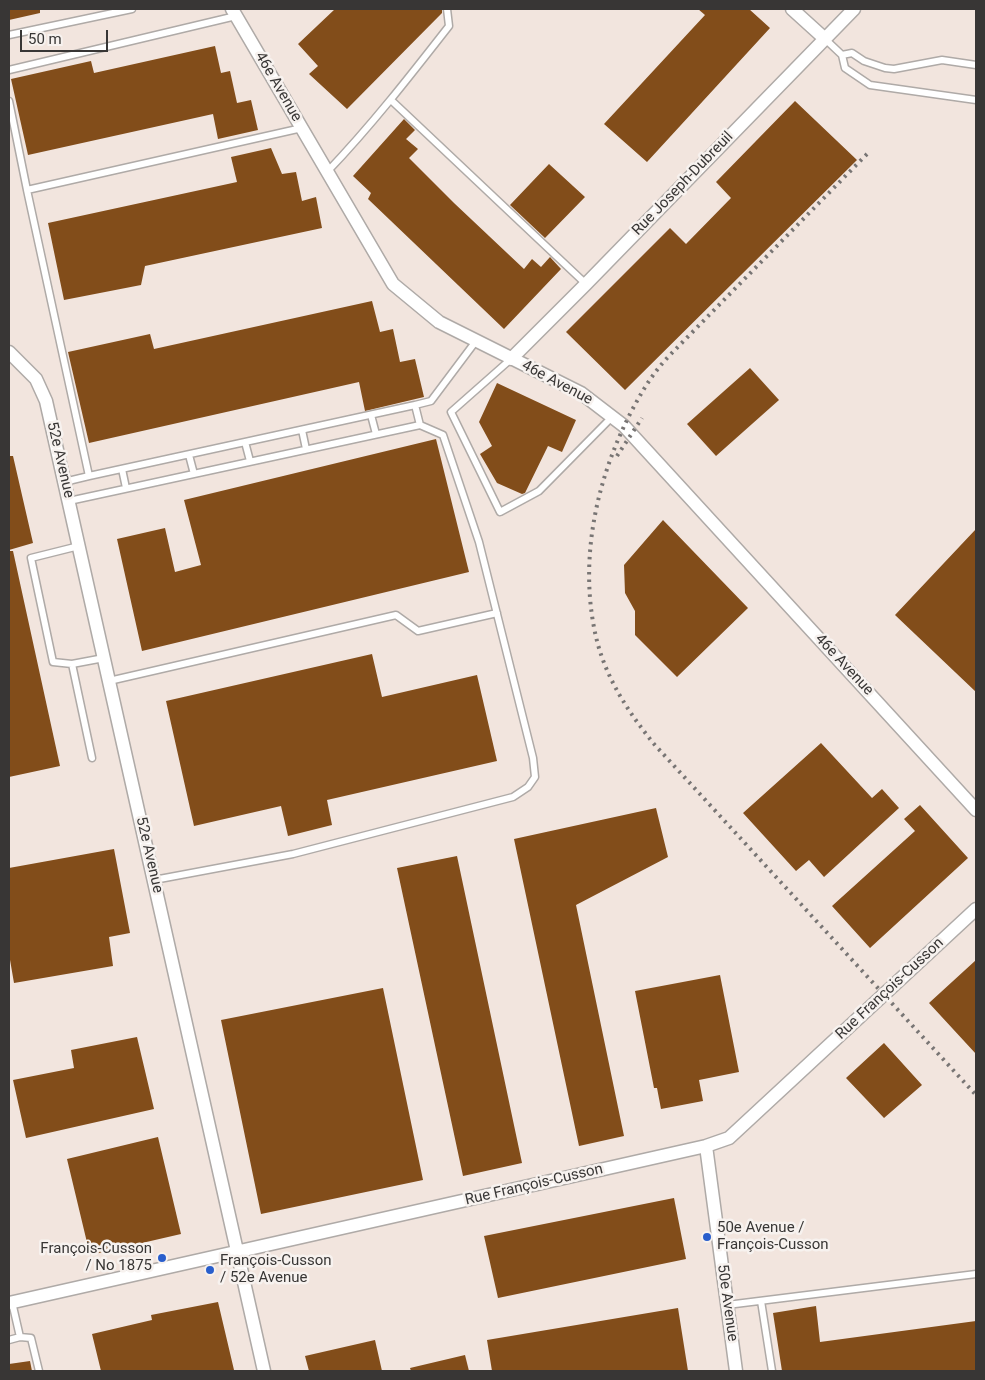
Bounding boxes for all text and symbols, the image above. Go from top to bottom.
scale bar [22,20,110,52]
text: 50 m [28,30,62,48]
street label: 46e Avenue [251,49,305,125]
street label: Rue Joseph-Dubreuil [629,128,737,240]
street label: 46e Avenue [519,357,595,409]
street label: 52e Avenue [43,420,77,500]
street label: 46e Avenue [811,630,877,700]
street label: 52e Avenue [132,815,166,895]
street label: Rue François-Cusson [832,934,948,1044]
street label: Rue François-Cusson [463,1160,605,1210]
place label: 50e Avenue / François-Cusson [717,1219,829,1254]
marker: 50e Avenue / François-Cusson [701,1231,713,1243]
place label: François-Cusson / No 1875 [40,1240,152,1275]
marker: François-Cusson / No 1875 [156,1252,168,1264]
place label: François-Cusson / 52e Avenue [220,1252,332,1287]
street label: 50e Avenue [713,1263,741,1343]
marker: François-Cusson / 52e Avenue [204,1264,216,1276]

